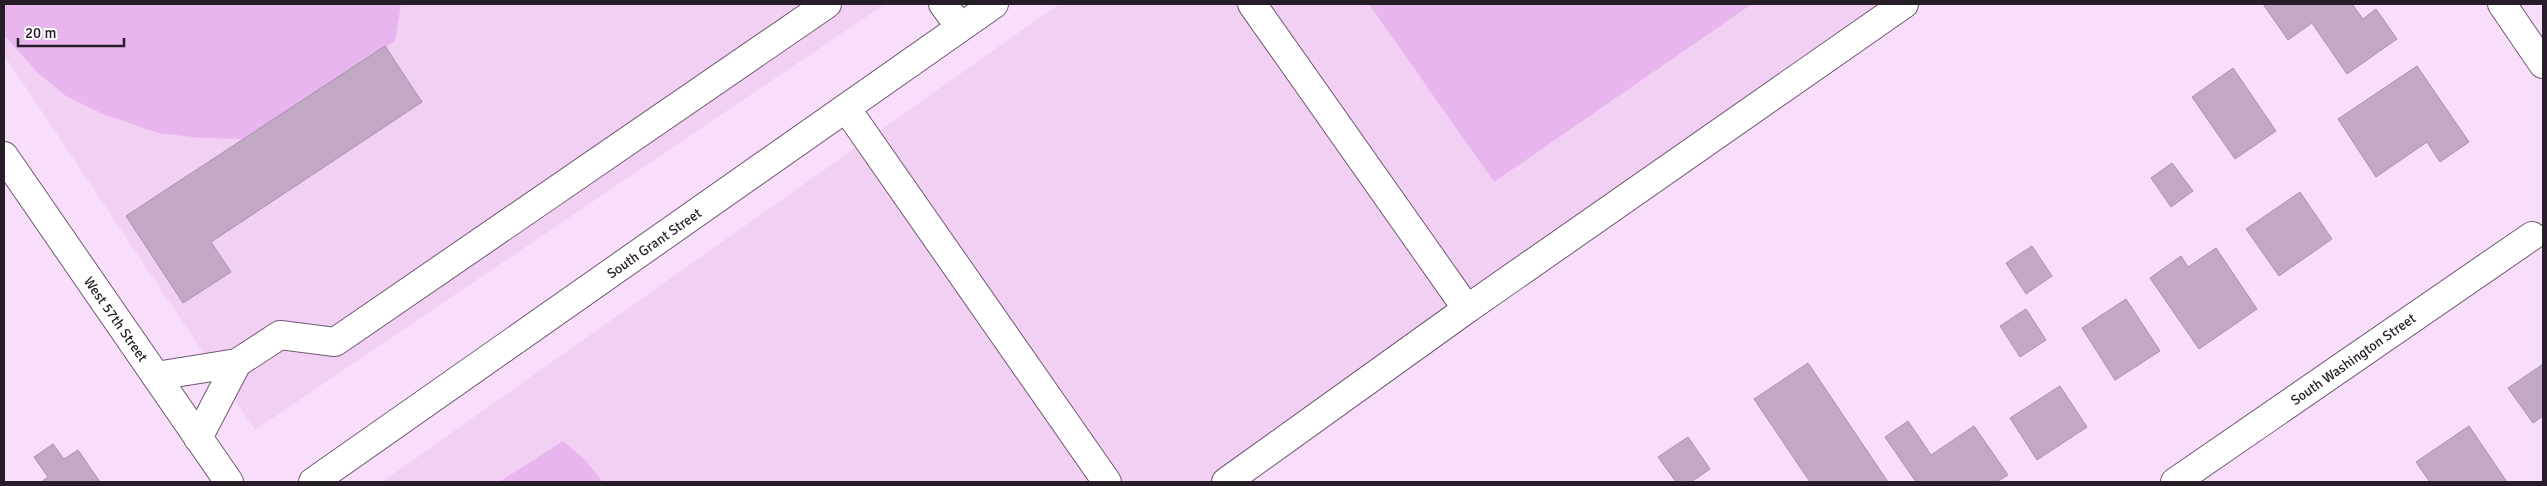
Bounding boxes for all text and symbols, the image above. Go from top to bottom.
scale bar [18,15,124,47]
text: 20 m [25,24,56,42]
street label: South Grant Street [604,204,705,282]
street label: West 57th Street [80,274,151,365]
street label: South Washington Street [2288,310,2419,409]

